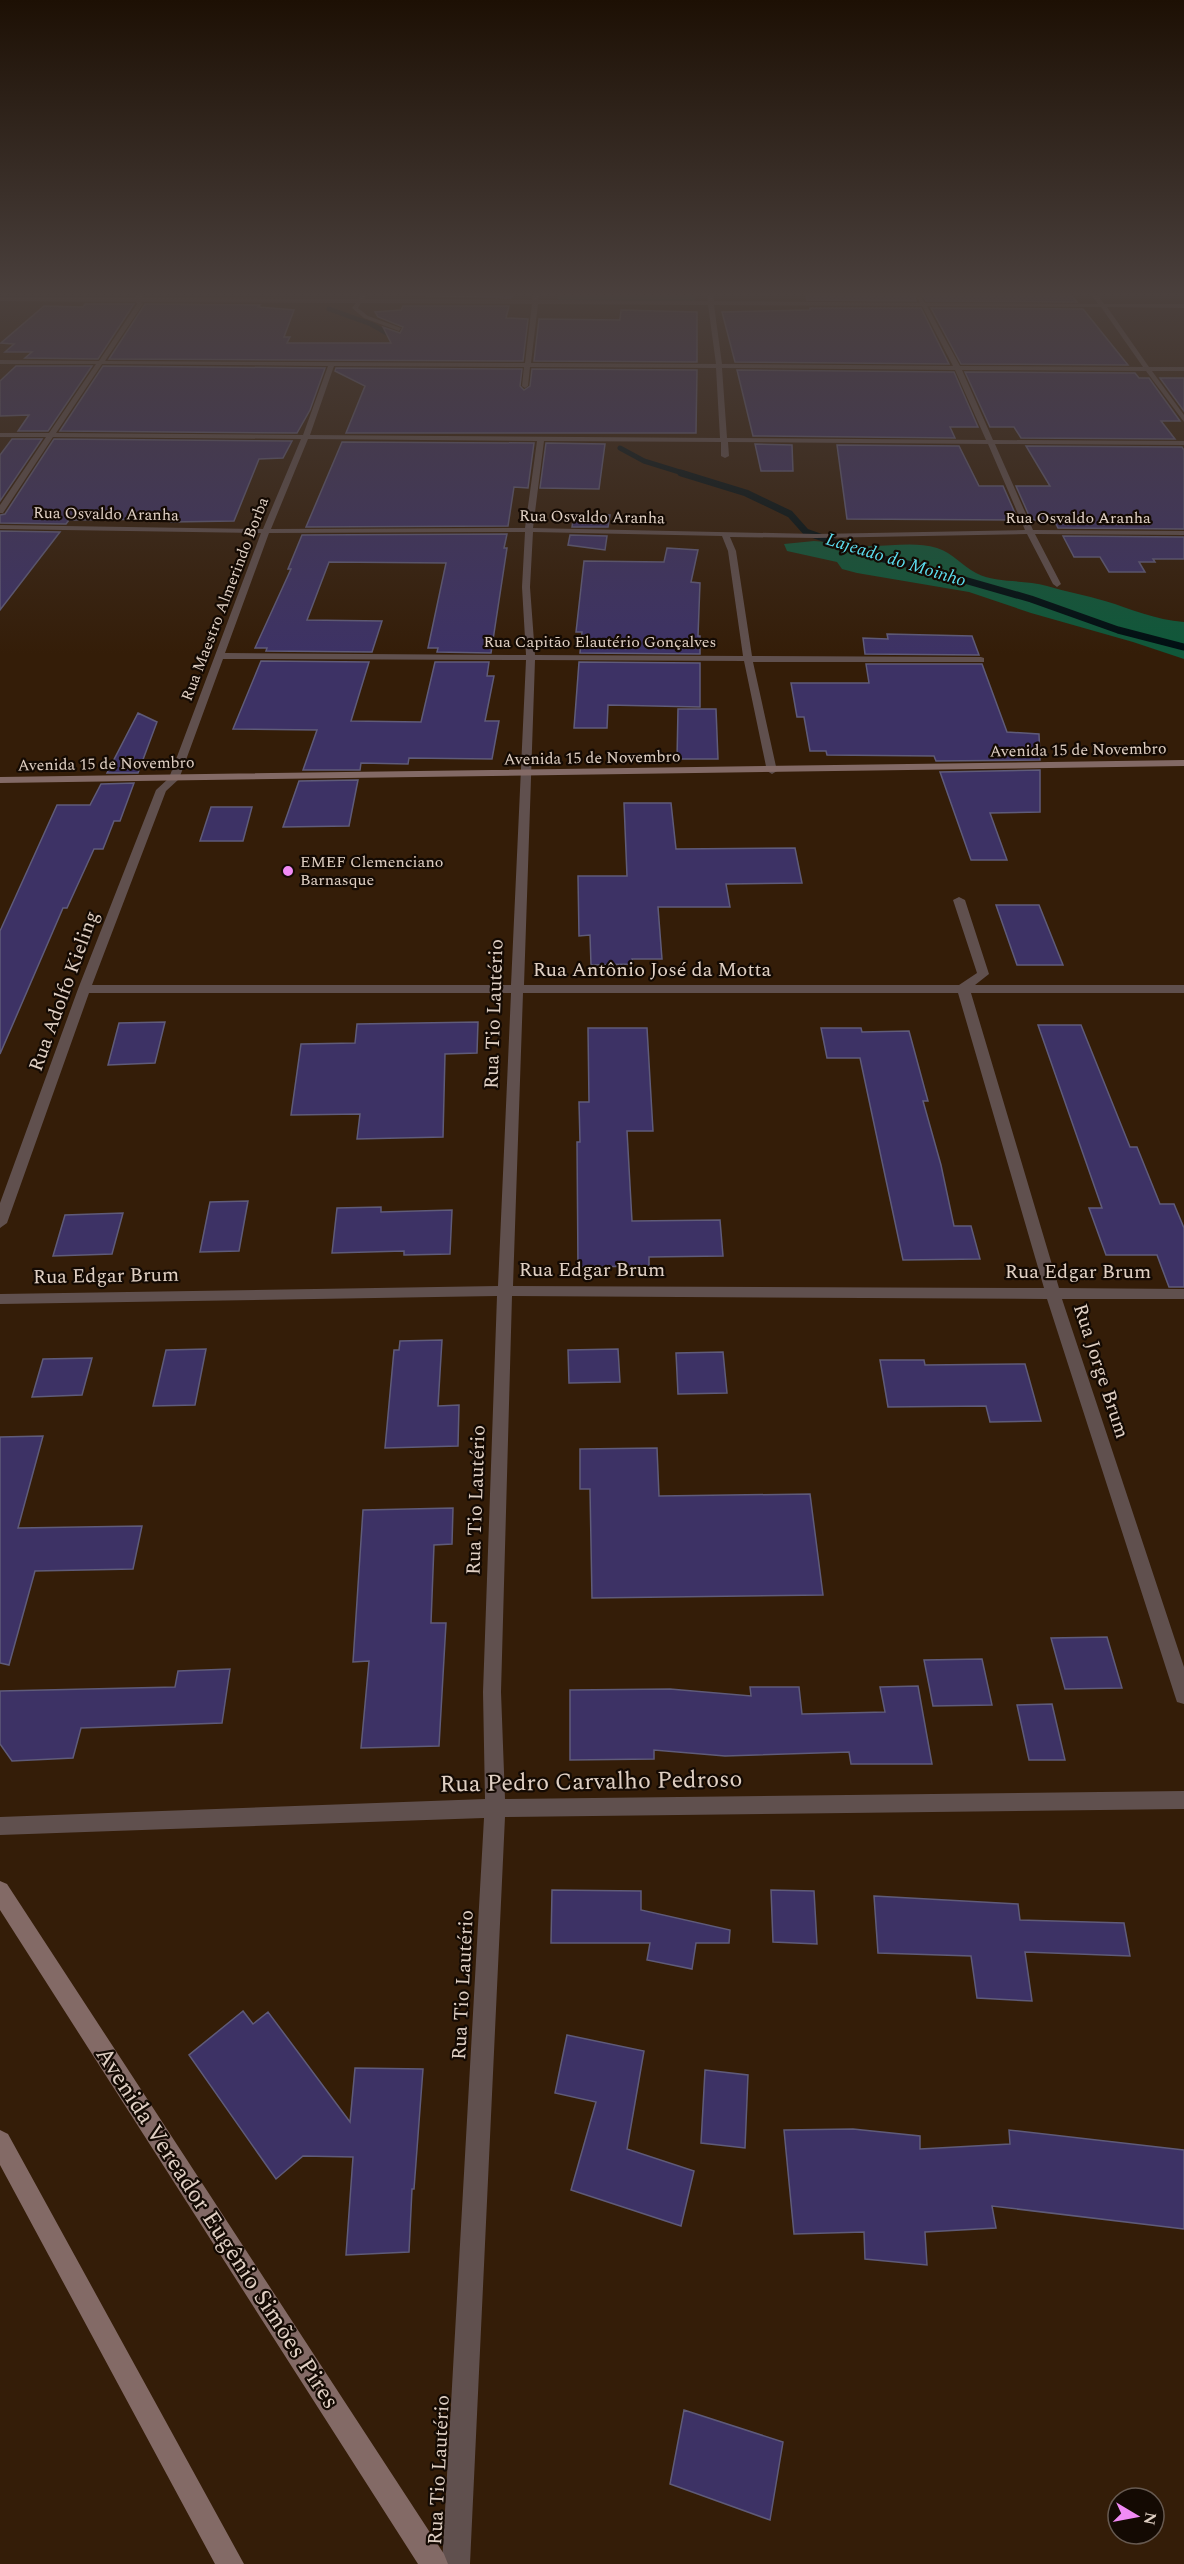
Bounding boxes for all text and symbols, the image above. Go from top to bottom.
street label: Rua Maestro Almerindo Borba [175,493,275,704]
street label: Rua Osvaldo Aranha [33,501,179,527]
street label: Rua Osvaldo Aranha [519,504,665,530]
street label: Rua Osvaldo Aranha [1005,506,1151,530]
water label: Lajeado do Moinho [822,526,970,594]
street label: Rua Capitão Elautério Gonçalves [483,630,717,654]
street label: Avenida 15 de Novembro [989,736,1167,764]
street label: Avenida 15 de Novembro [503,744,681,772]
street label: Avenida 15 de Novembro [17,750,195,778]
place label: EMEF Clemenciano Barnasque [300,850,443,892]
marker: EMEF Clemenciano Barnasque [281,864,295,878]
street label: Rua Adolfo Kieling [21,906,107,1076]
street label: Rua Tio Lautério [476,938,512,1090]
street label: Rua Antônio José da Motta [533,955,772,985]
street label: Rua Edgar Brum [519,1255,665,1285]
street label: Rua Edgar Brum [1005,1257,1151,1287]
street label: Rua Edgar Brum [33,1260,179,1292]
street label: Rua Jorge Brum [1065,1300,1137,1442]
street label: Rua Tio Lautério [458,1424,494,1576]
street label: Rua Pedro Carvalho Pedroso [439,1761,743,1803]
street label: Rua Tio Lautério [444,1909,482,2061]
street label: Avenida Vereador Eugênio Simões Pires [86,2040,348,2416]
street label: Rua Tio Lautério [420,2394,458,2546]
north arrow [1106,2486,1166,2546]
text: N [1137,2510,1163,2527]

